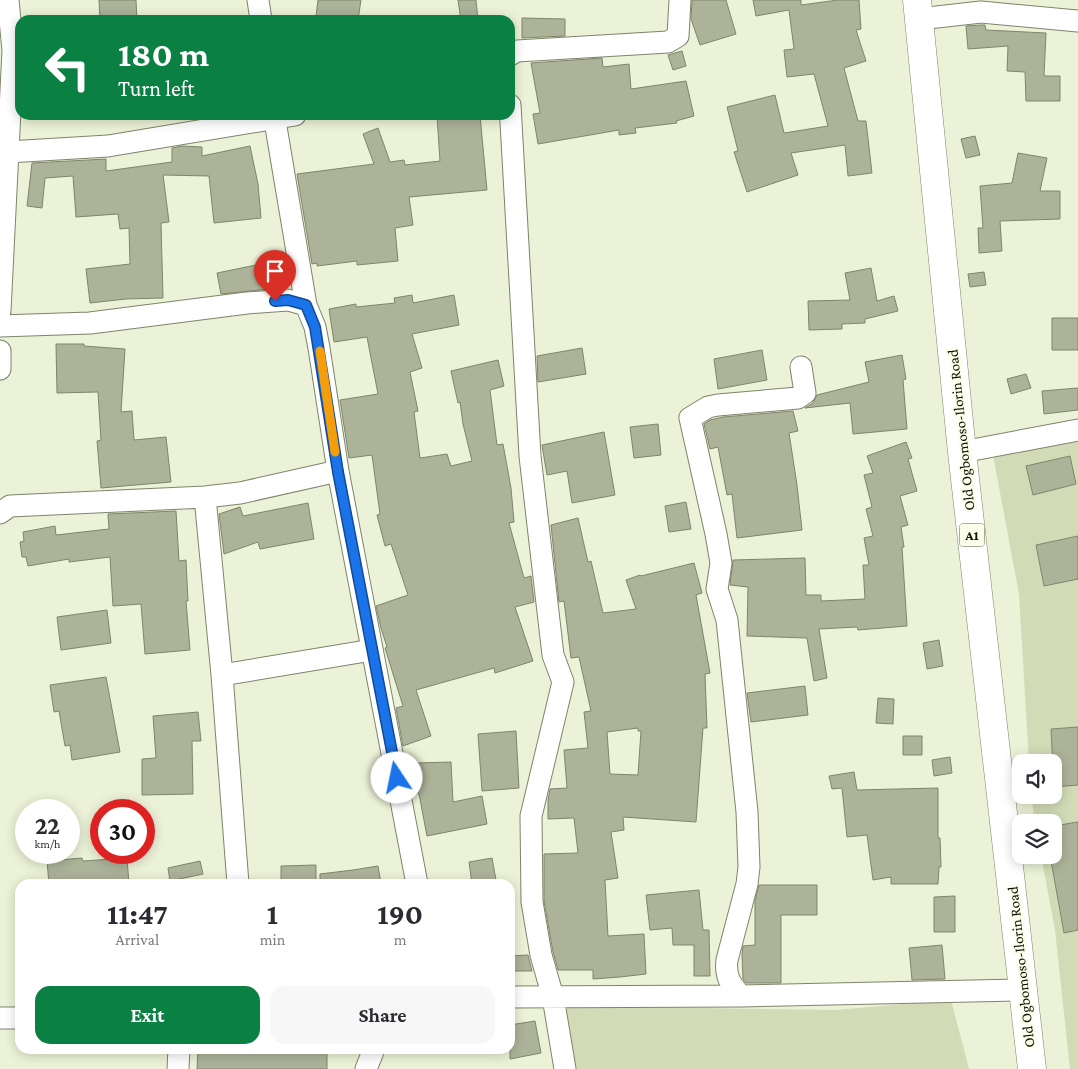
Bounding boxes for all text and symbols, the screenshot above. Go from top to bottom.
icon: left [35,35,100,100]
text: 180 m [118,35,209,74]
text: Turn left [118,76,195,101]
pin [254,250,296,301]
icon: arrive [261,257,289,285]
street label: Old Ogbomoso-Ilorin Road [945,348,978,511]
road number: A1 [960,524,984,546]
position arrow [370,751,422,803]
map controls [1012,754,1062,864]
button: sound [1012,754,1062,804]
speed limit sign: 30 [90,799,155,864]
text: 22 [35,812,60,839]
button: layers [1012,814,1062,864]
text: km/h [35,837,60,851]
street label: Old Ogbomoso-Ilorin Road [1005,885,1038,1048]
text: 11:47 [107,897,168,930]
text: 1 [267,897,278,930]
text: 190 [377,897,423,930]
text: Arrival [116,931,159,948]
text: min [260,931,285,948]
text: m [394,931,407,948]
button: Exit [35,986,260,1044]
button: Share [270,986,495,1044]

